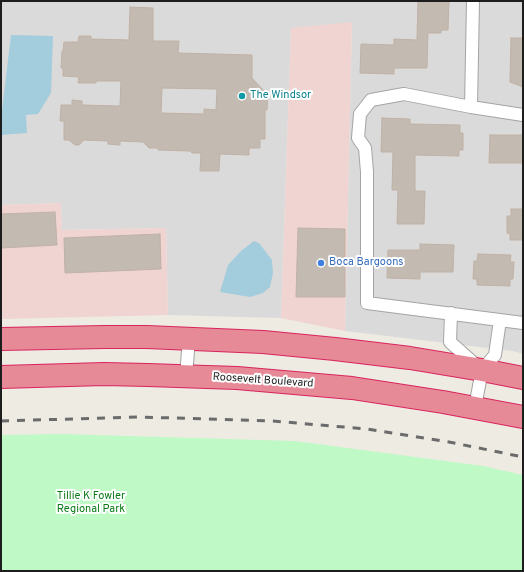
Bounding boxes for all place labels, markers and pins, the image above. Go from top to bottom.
place label: The Windsor [250,89,311,103]
marker: The Windsor [237,91,247,101]
place label: Boca Bargoons [329,256,404,270]
marker: Boca Bargoons [316,258,326,268]

